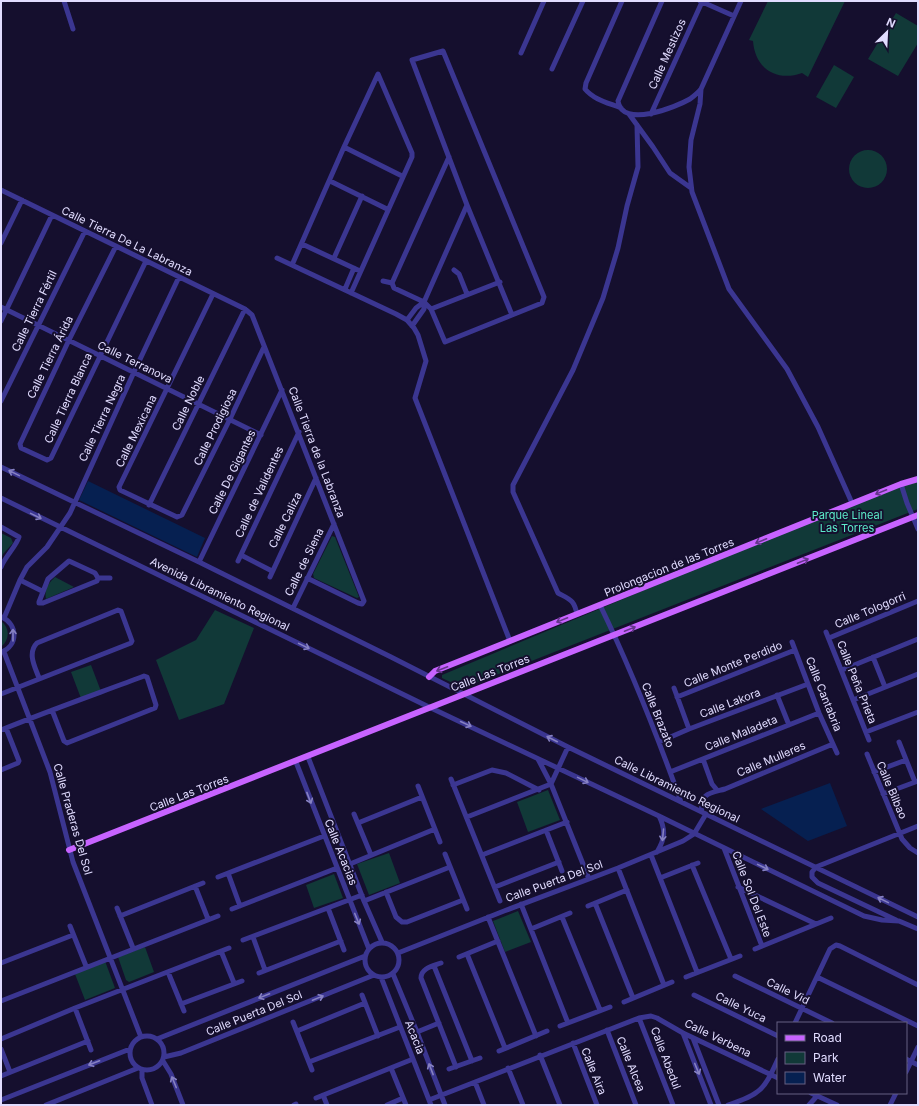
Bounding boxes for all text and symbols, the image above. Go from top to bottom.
north arrow [867,12,907,52]
text: N [884,15,898,31]
street label: Calle Mestizos [645,16,689,91]
street label: Calle Tierra De La Labranza [59,203,195,279]
street label: Calle Tierra Fértil [8,268,60,354]
street label: Calle Tierra Árida [24,313,76,401]
street label: Calle Terranova [95,338,175,386]
street label: Calle Tierra Blanca [41,351,95,445]
street label: Calle Tierra Negra [76,372,128,464]
street label: Calle Noble [169,373,207,433]
street label: Calle Tierra de la Labranza [285,384,349,520]
street label: Calle Prodigiosa [190,386,240,468]
street label: Calle Mexicana [112,392,160,470]
street label: Calle De Gigantes [205,427,259,517]
street label: Calle de Validentes [232,444,286,540]
one-way arrow [8,469,20,476]
one-way arrow [876,488,888,496]
street label: Calle Caliza [265,490,305,550]
park label: Parque Lineal Las Torres [812,508,882,535]
one-way arrow [30,513,42,520]
street label: Calle de Siena [281,526,327,598]
street label: Prolongacion de las Torres [602,534,736,599]
one-way arrow [755,537,767,545]
street label: Avenida Libramiento Regional [148,554,292,634]
one-way arrow [796,556,808,564]
street label: Calle Tologorri [832,589,908,631]
one-way arrow [557,617,569,625]
one-way arrow [623,625,635,633]
one-way arrow [9,629,17,642]
street label: Calle Monte Perdido [682,638,785,690]
street label: Calle Peña Prieta [834,638,880,726]
one-way arrow [298,643,310,650]
street label: Calle Las Torres [448,651,532,695]
street label: Calle Cantabria [803,655,845,733]
one-way arrow [436,665,448,673]
street label: Calle Brazato [639,680,678,750]
street label: Calle Lakora [698,685,762,721]
street label: Calle Maladeta [703,712,779,754]
one-way arrow [460,721,472,728]
one-way arrow [546,735,558,742]
street label: Calle Mulleres [734,738,808,780]
street label: Calle Libramiento Regional [612,752,742,826]
street label: Calle Bilbao [874,759,911,821]
street label: Calle Praderas Del Sol [50,762,96,876]
street label: Calle Las Torres [147,771,231,815]
one-way arrow [577,777,589,784]
one-way arrow [306,792,314,804]
street label: Calle Acacias [321,817,361,887]
one-way arrow [659,828,667,841]
street label: Calle Sol Del Este [729,849,775,939]
street label: Calle Puerta Del Sol [503,857,605,905]
one-way arrow [757,864,769,871]
one-way arrow [877,896,889,903]
one-way arrow [354,913,362,925]
street label: Calle Vid [764,975,812,1007]
street label: Calle Puerta Del Sol [204,987,304,1039]
street label: Calle Yuca [713,989,769,1025]
one-way arrow [259,993,271,1001]
one-way arrow [311,993,323,1001]
street label: Calle Verbena [682,1016,754,1060]
street label: Acacia [402,1018,428,1056]
legend [777,1022,907,1094]
street label: Calle Abedul [648,1025,684,1091]
text: Road [813,1030,842,1045]
street label: Calle Alcea [614,1034,648,1094]
street label: Calle Aira [578,1045,610,1097]
text: Park [813,1050,839,1065]
one-way arrow [88,1060,100,1068]
one-way arrow [694,1062,702,1074]
one-way arrow [427,1063,435,1075]
text: Water [813,1070,847,1085]
one-way arrow [170,1077,178,1089]

